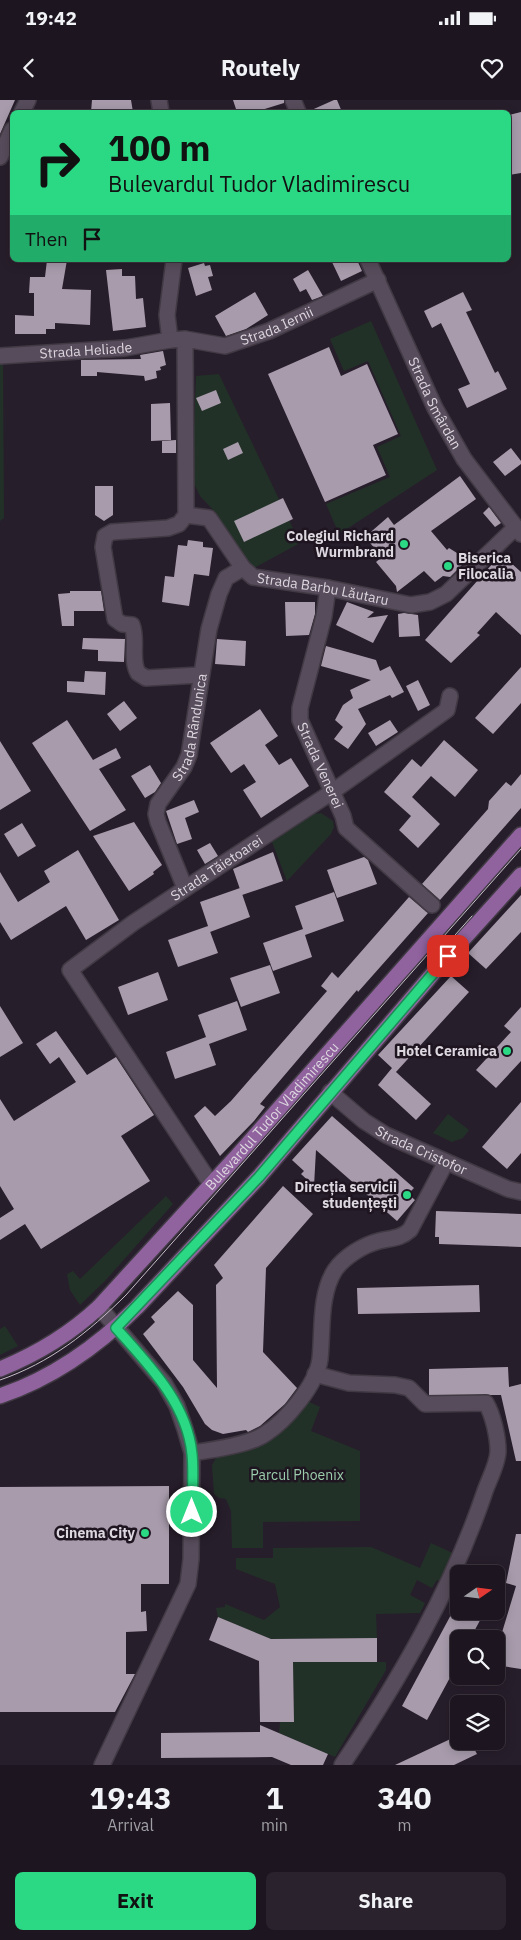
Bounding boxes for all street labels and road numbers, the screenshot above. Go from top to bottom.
street label: Strada Iernii [238,303,316,349]
street label: Strada Heliade [39,338,134,362]
street label: Strada Smârdan [404,354,466,452]
street label: Strada Barbu Lăutaru [256,569,390,609]
street label: Strada Rândunica [168,672,211,785]
street label: Strada Venerei [293,720,347,811]
street label: Strada Tăietoarei [167,831,266,905]
street label: Bulevardul Tudor Vladimirescu [201,1038,343,1194]
street label: Strada Cristofor [372,1121,470,1179]

